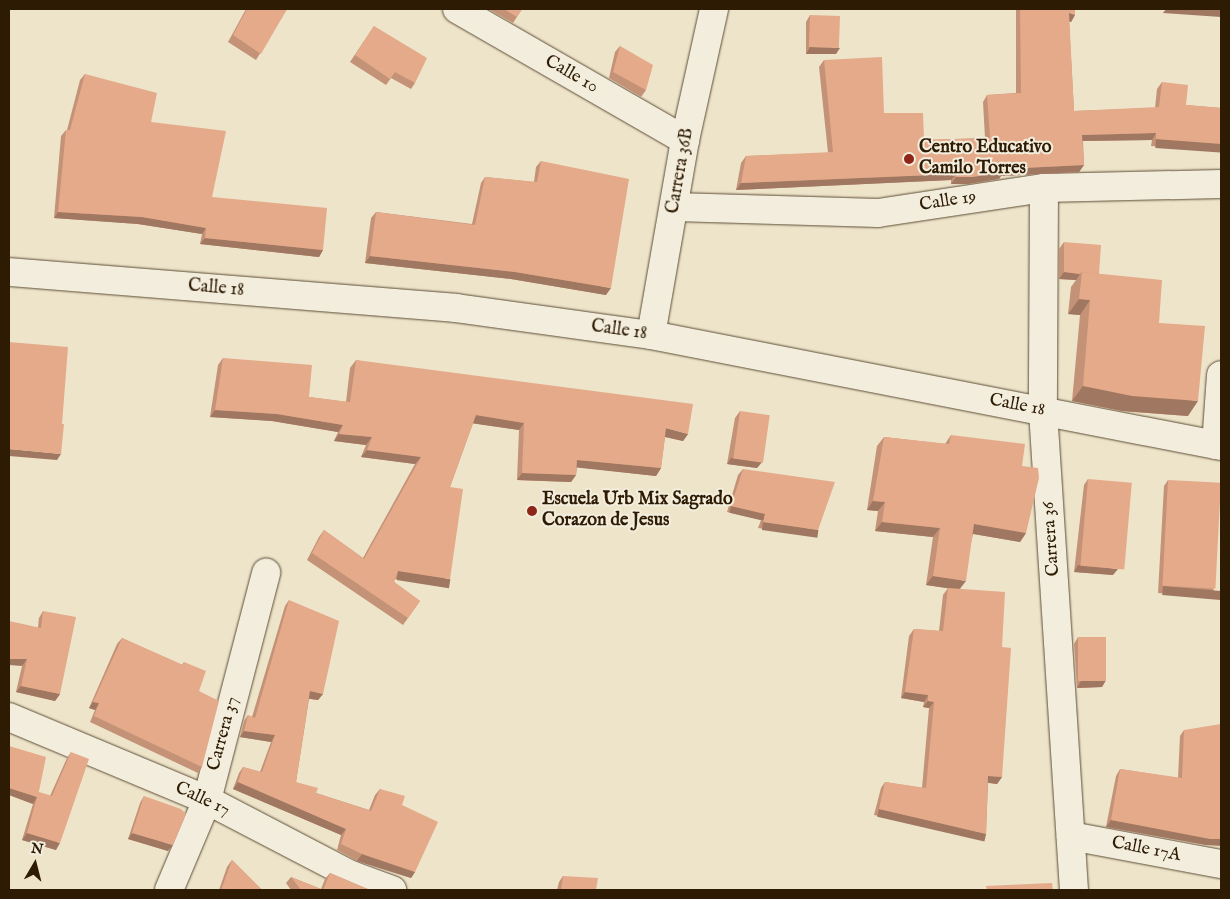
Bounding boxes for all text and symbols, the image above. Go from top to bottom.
street label: Calle 10 [540,51,602,99]
street label: Carrera 36B [663,126,699,216]
place label: Centro Educativo Camilo Torres [919,138,1051,180]
marker: Centro Educativo Camilo Torres [903,153,915,165]
street label: Calle 19 [918,187,978,217]
street label: Calle 18 [187,276,245,302]
street label: Calle 18 [590,316,648,346]
street label: Calle 18 [987,390,1047,422]
place label: Escuela Urb Mix Sagrado Corazon de Jesus [542,490,733,532]
street label: Carrera 36 [1039,501,1065,577]
marker: Escuela Urb Mix Sagrado Corazon de Jesus [526,505,538,517]
street label: Carrera 37 [204,695,244,773]
street label: Calle 17 [171,778,233,822]
street label: Calle 17A [1110,833,1182,867]
north arrow [10,839,60,889]
text: N [30,839,44,859]

